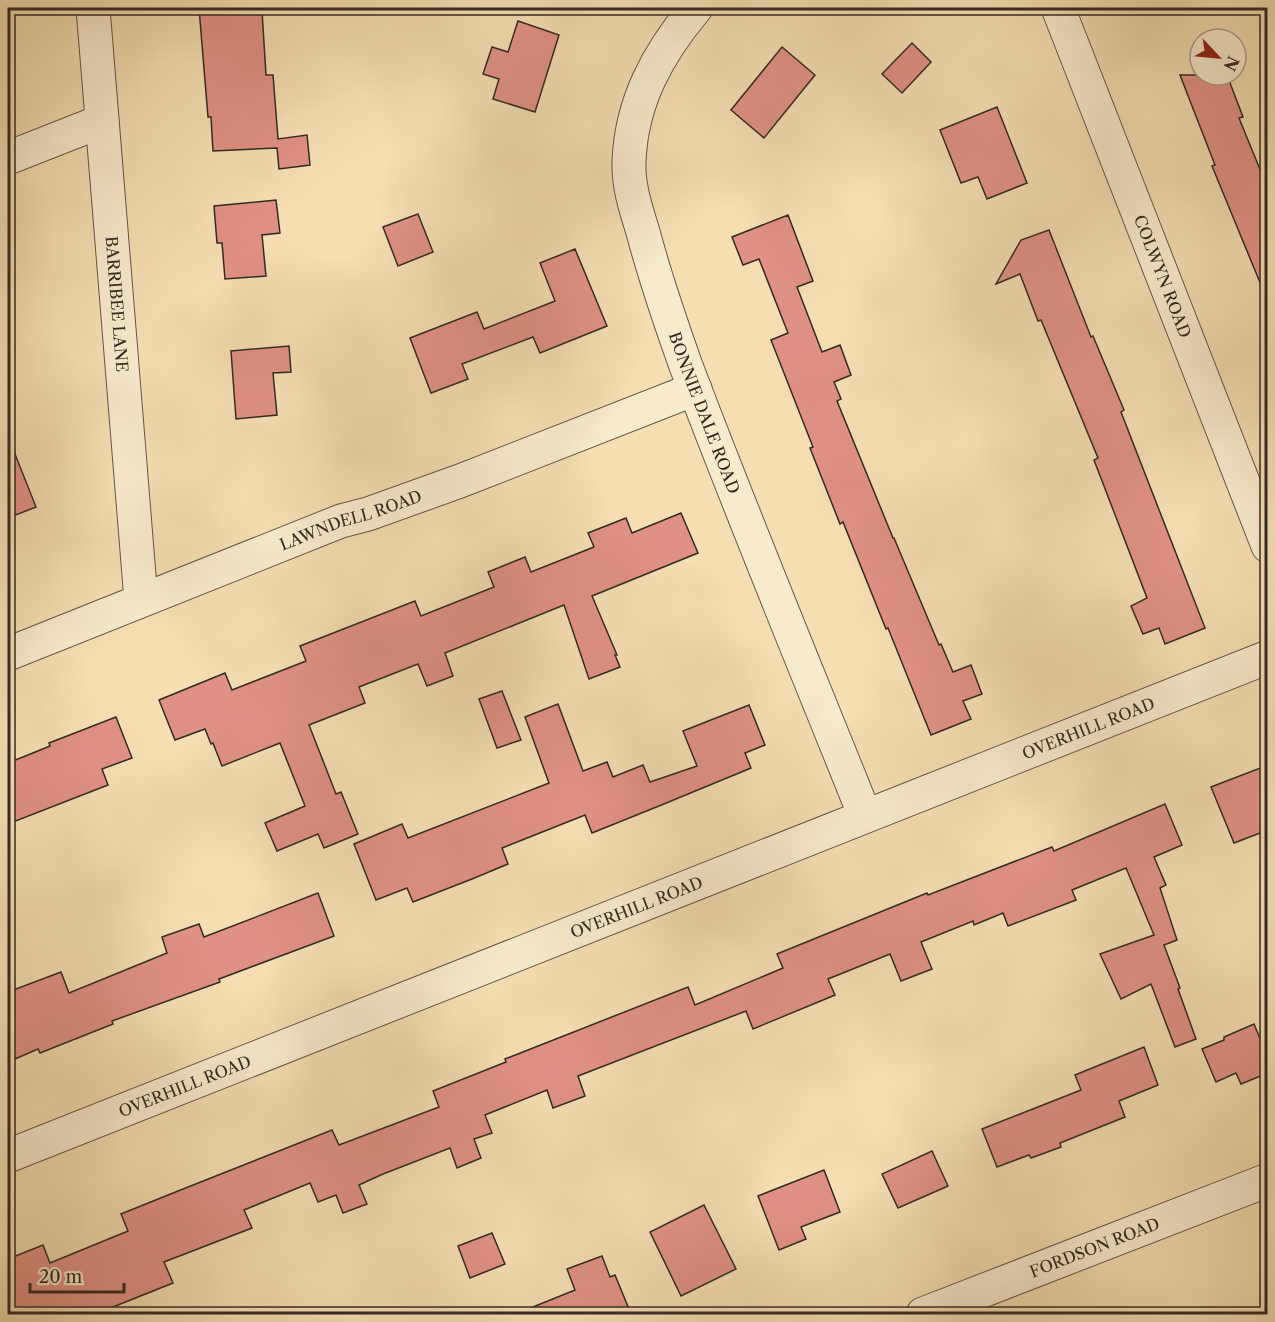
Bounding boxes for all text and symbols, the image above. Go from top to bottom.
north arrow [1188,27,1248,87]
text: N [1219,53,1244,74]
street label: COLWYN ROAD [1130,212,1196,341]
street label: BARRIBEE LANE [102,235,132,373]
street label: BONNIE DALE ROAD [665,329,744,496]
street label: LAWNDELL ROAD [277,486,424,555]
street label: OVERHILL ROAD [1019,693,1158,763]
street label: OVERHILL ROAD [567,872,706,942]
street label: OVERHILL ROAD [116,1051,254,1121]
street label: FORDSON ROAD [1027,1213,1162,1282]
scale bar [30,1256,124,1294]
text: 20 m [39,1266,83,1288]

